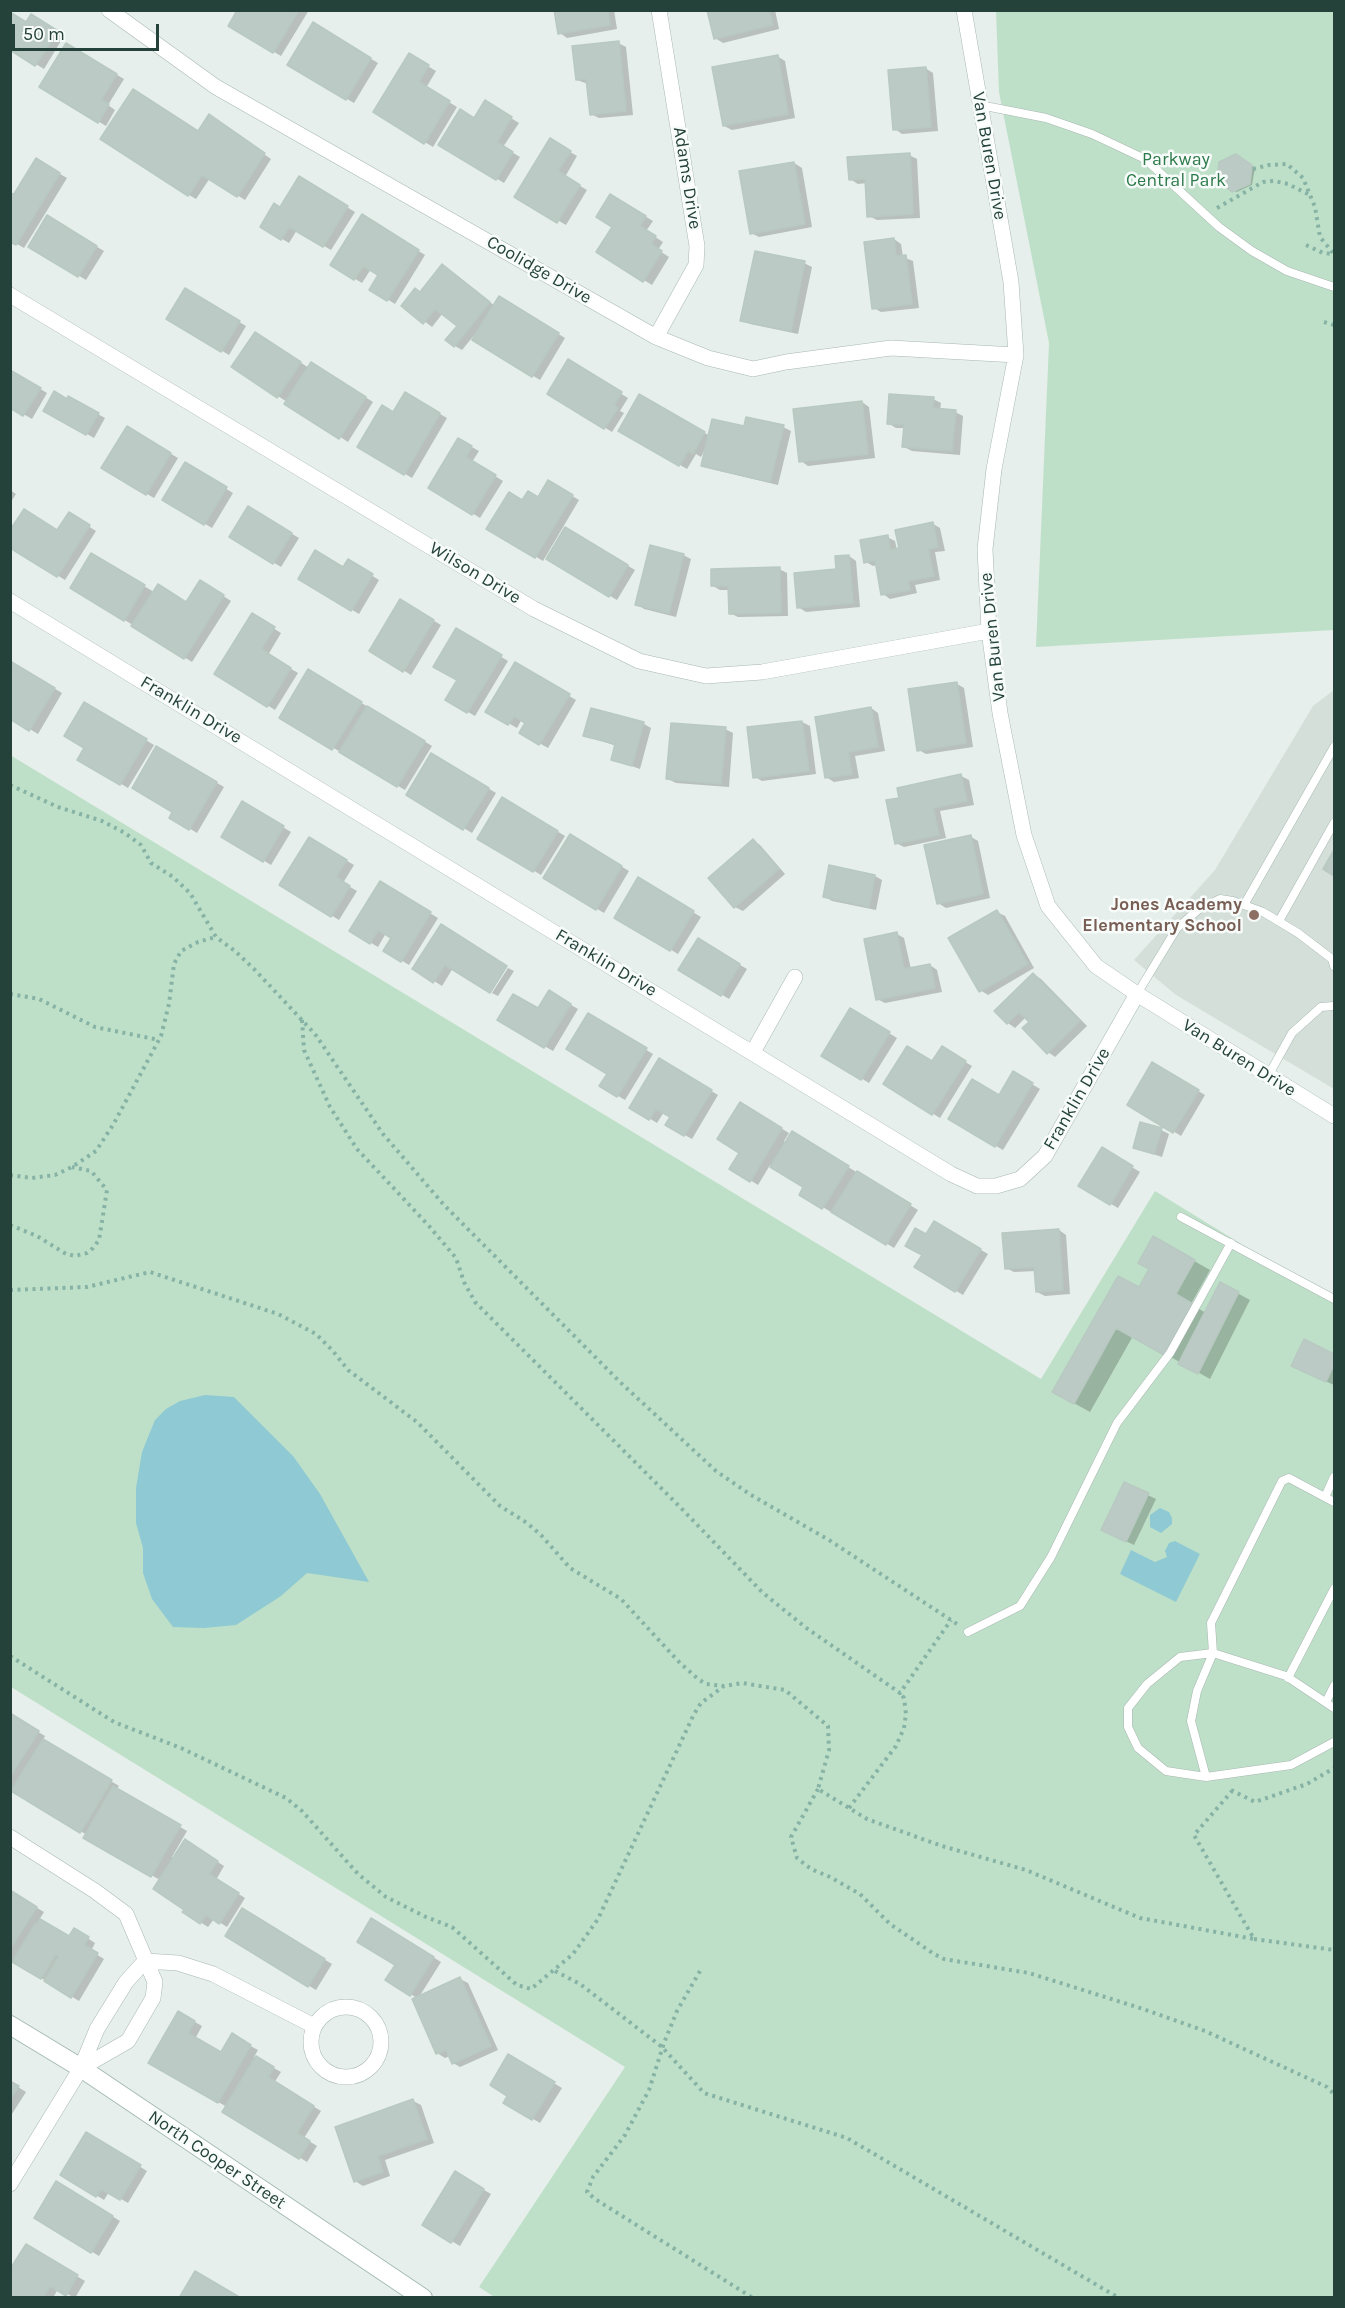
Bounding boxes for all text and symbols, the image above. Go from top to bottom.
scale bar [15,12,162,50]
text: 50 m [23,23,65,45]
street label: Van Buren Drive [967,90,1011,222]
street label: Adams Drive [668,125,706,231]
park label: Parkway Central Park [1126,149,1226,192]
street label: Coolidge Drive [483,231,595,309]
street label: Wilson Drive [425,537,525,609]
street label: Van Buren Drive [975,571,1011,703]
street label: Franklin Drive [136,671,246,749]
place label: Jones Academy Elementary School [1082,894,1242,936]
marker: Jones Academy Elementary School [1247,908,1261,922]
street label: Franklin Drive [551,924,661,1002]
street label: Van Buren Drive [1178,1014,1300,1102]
street label: Franklin Drive [1039,1044,1115,1154]
street label: North Cooper Street [144,2106,290,2214]

